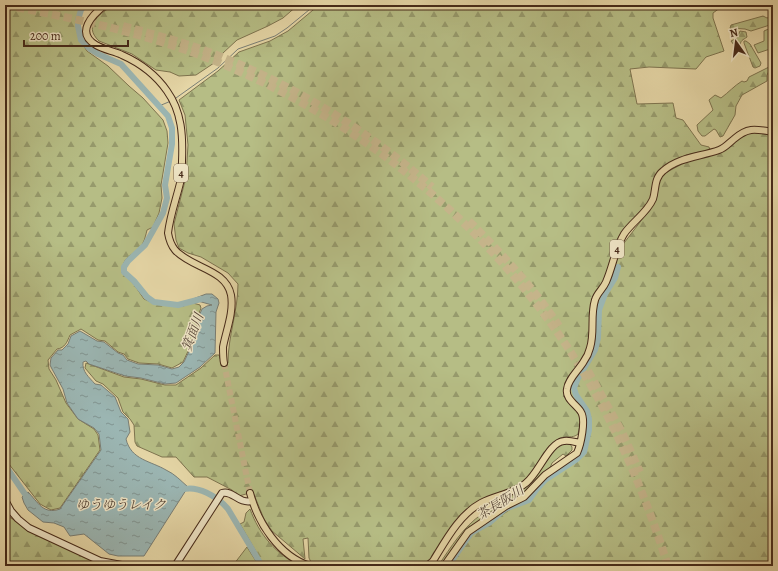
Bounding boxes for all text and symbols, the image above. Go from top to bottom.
scale bar [24,22,128,48]
north arrow [716,22,756,62]
text: N [728,25,739,41]
text: 200 m [30,28,61,44]
road number: 4 [174,164,188,182]
road number: 4 [610,240,624,258]
water label: 箕面川 [178,309,208,353]
water label: 茶長阪川 [474,480,529,523]
water label: ゆうゆうレイク [76,496,166,513]

